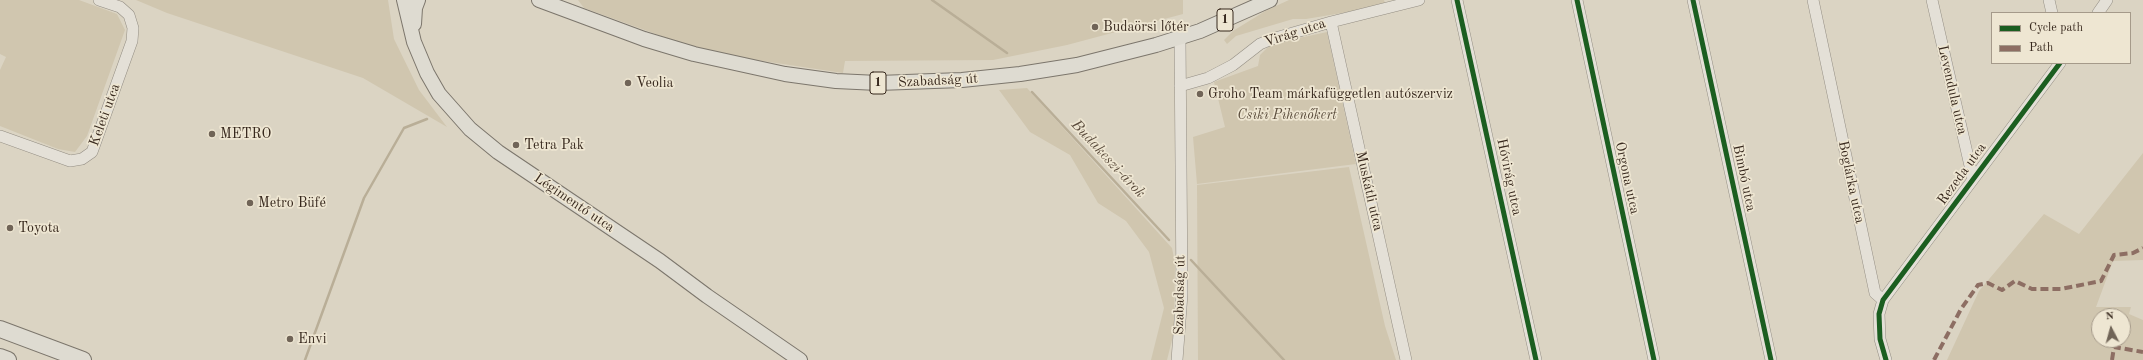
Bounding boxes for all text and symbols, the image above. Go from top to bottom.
road number: 1 [1217,9,1233,31]
legend [1991,12,2131,64]
street label: Virág utca [1262,15,1328,51]
place label: Budaörsi lőtér [1103,19,1189,35]
marker: Budaörsi lőtér [1090,22,1100,32]
text: Cycle path [2029,22,2083,34]
text: Path [2029,42,2053,54]
street label: Levendula utca [1934,44,1970,136]
street label: Szabadság út [898,71,978,91]
road number: 1 [870,72,886,94]
place label: Veolia [636,75,673,91]
marker: Veolia [623,78,633,88]
street label: Keleti utca [86,81,124,149]
place label: Groho Team márkafüggetlen autószerviz [1208,86,1453,102]
marker: Groho Team márkafüggetlen autószerviz [1195,89,1205,99]
park label: Csiki Pihenőkert [1237,107,1337,123]
water label: Budakeszi-árok [1067,116,1149,202]
place label: METRO [220,126,271,142]
marker: METRO [207,129,217,139]
place label: Tetra Pak [524,137,584,153]
street label: Hóvirág utca [1493,137,1525,217]
street label: Boglárka utca [1834,139,1868,225]
marker: Tetra Pak [511,140,521,150]
street label: Orgona utca [1611,140,1643,216]
street label: Rezeda utca [1934,140,1990,208]
street label: Bimbó utca [1729,143,1759,213]
street label: Muskátli utca [1352,150,1386,232]
street label: Légimentő utca [531,170,617,236]
place label: Metro Büfé [258,195,326,211]
marker: Metro Büfé [245,198,255,208]
place label: Toyota [18,220,59,236]
marker: Toyota [5,223,15,233]
street label: Szabadság út [1171,255,1189,335]
north arrow [2091,308,2131,348]
text: N [2105,311,2115,322]
place label: Envi [298,331,326,347]
marker: Envi [285,334,295,344]

